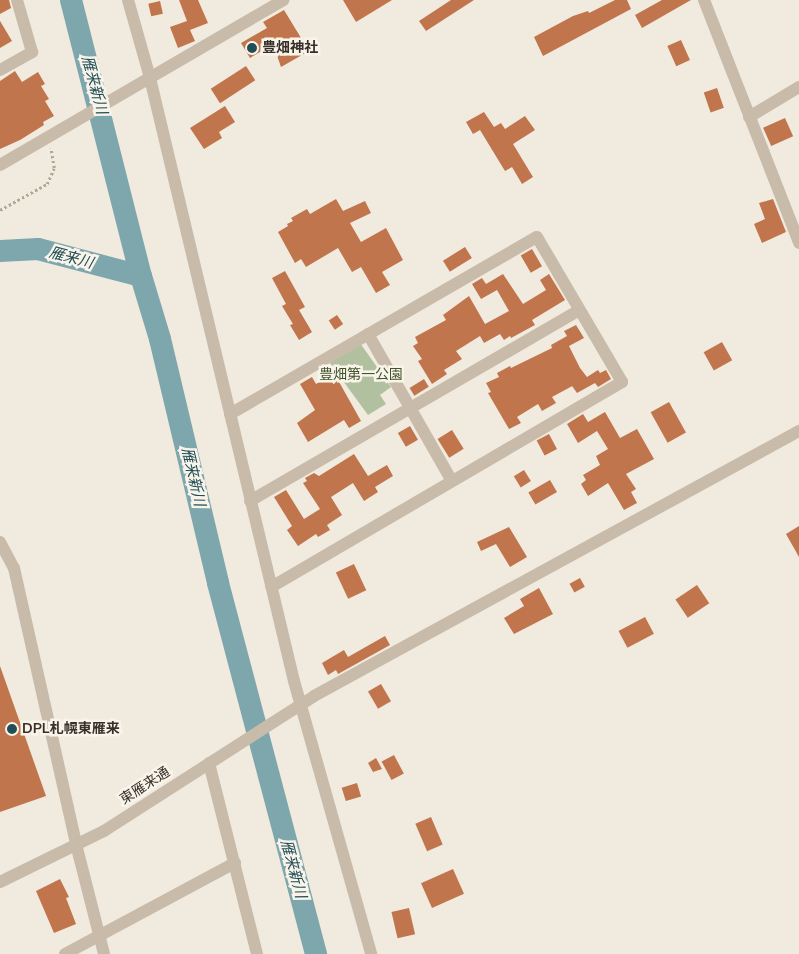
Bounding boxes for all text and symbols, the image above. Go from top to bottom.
place label: 豊畑神社 [262,40,318,56]
marker: 豊畑神社 [246,42,258,54]
water label: 雁来新川 [78,54,110,116]
water label: 雁来川 [47,243,95,273]
park label: 豊畑第一公園 [319,367,403,383]
water label: 雁来新川 [177,446,209,508]
place label: DPL札幌東雁来 [22,721,120,737]
marker: DPL札幌東雁来 [6,723,18,735]
street label: 東雁来通 [117,764,173,808]
water label: 雁来新川 [277,838,309,900]

